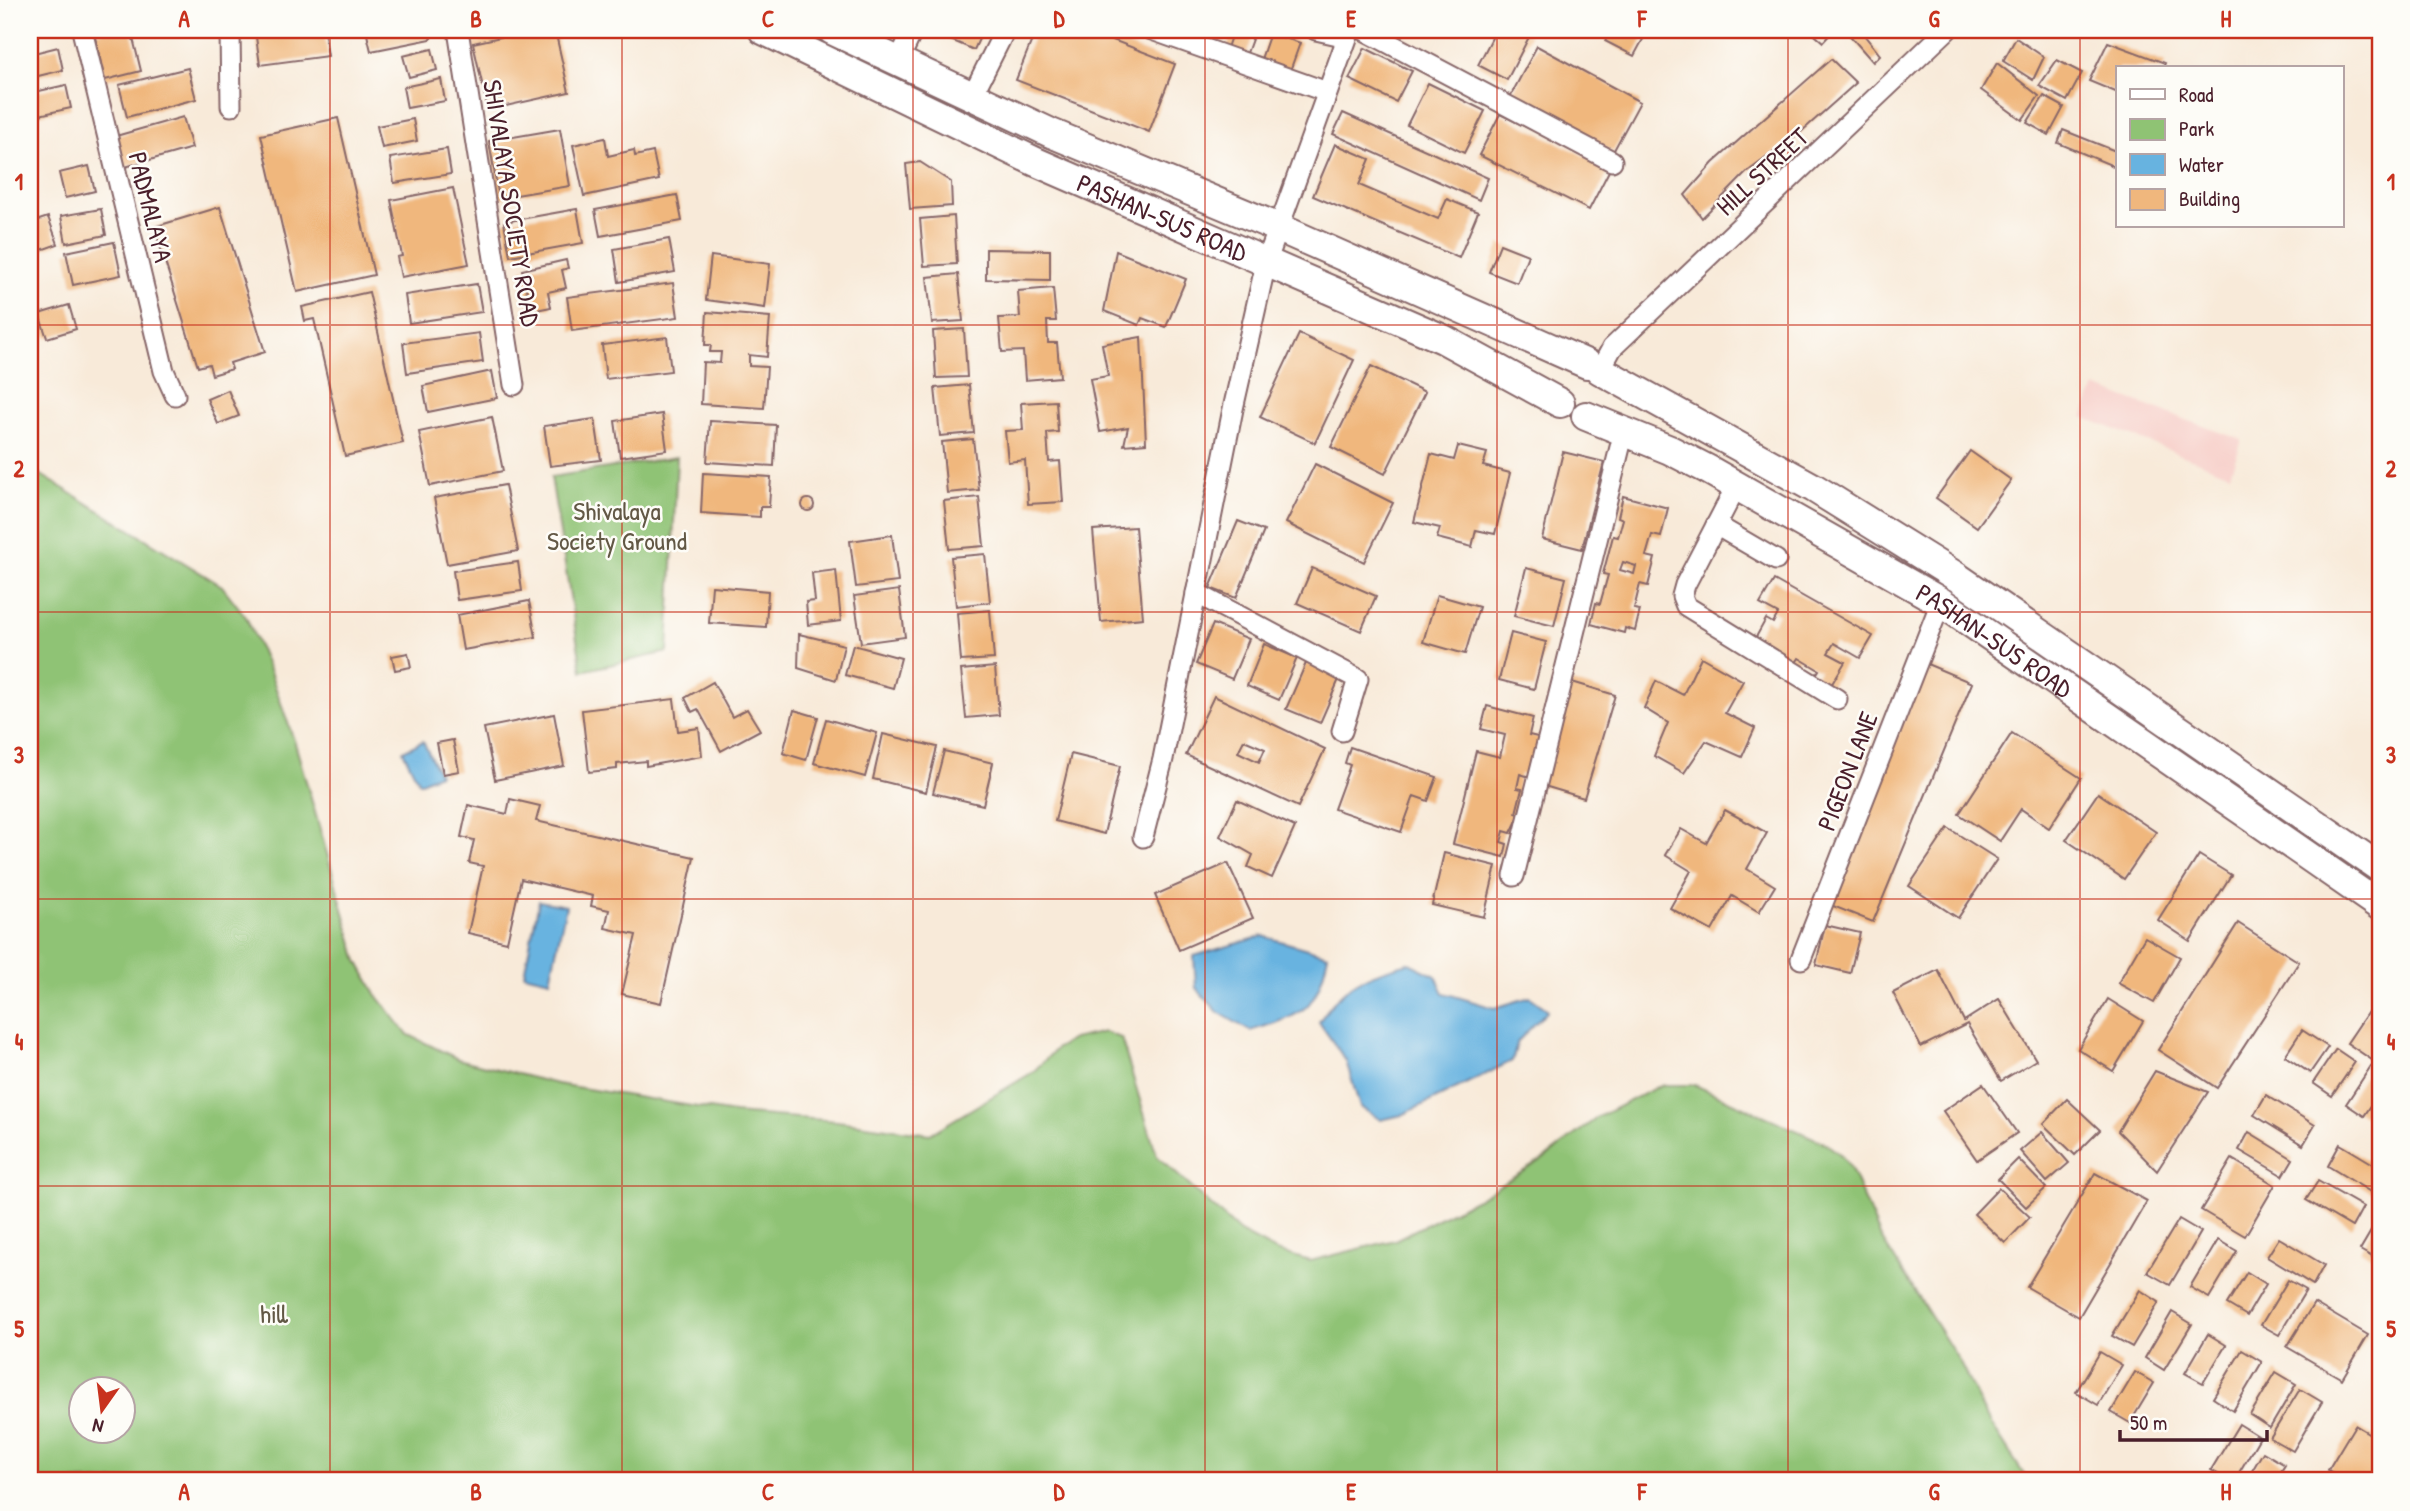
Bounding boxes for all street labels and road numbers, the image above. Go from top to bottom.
street label: SHIVALAYA SOCIETY ROAD [475,77,549,329]
street label: HILL STREET [1708,119,1816,223]
street label: PADMALAYA [120,148,182,266]
street label: PASHAN-SUS ROAD [1072,165,1253,270]
street label: PASHAN-SUS ROAD [1910,574,2080,706]
street label: PIGEON LANE [1808,706,1886,835]

